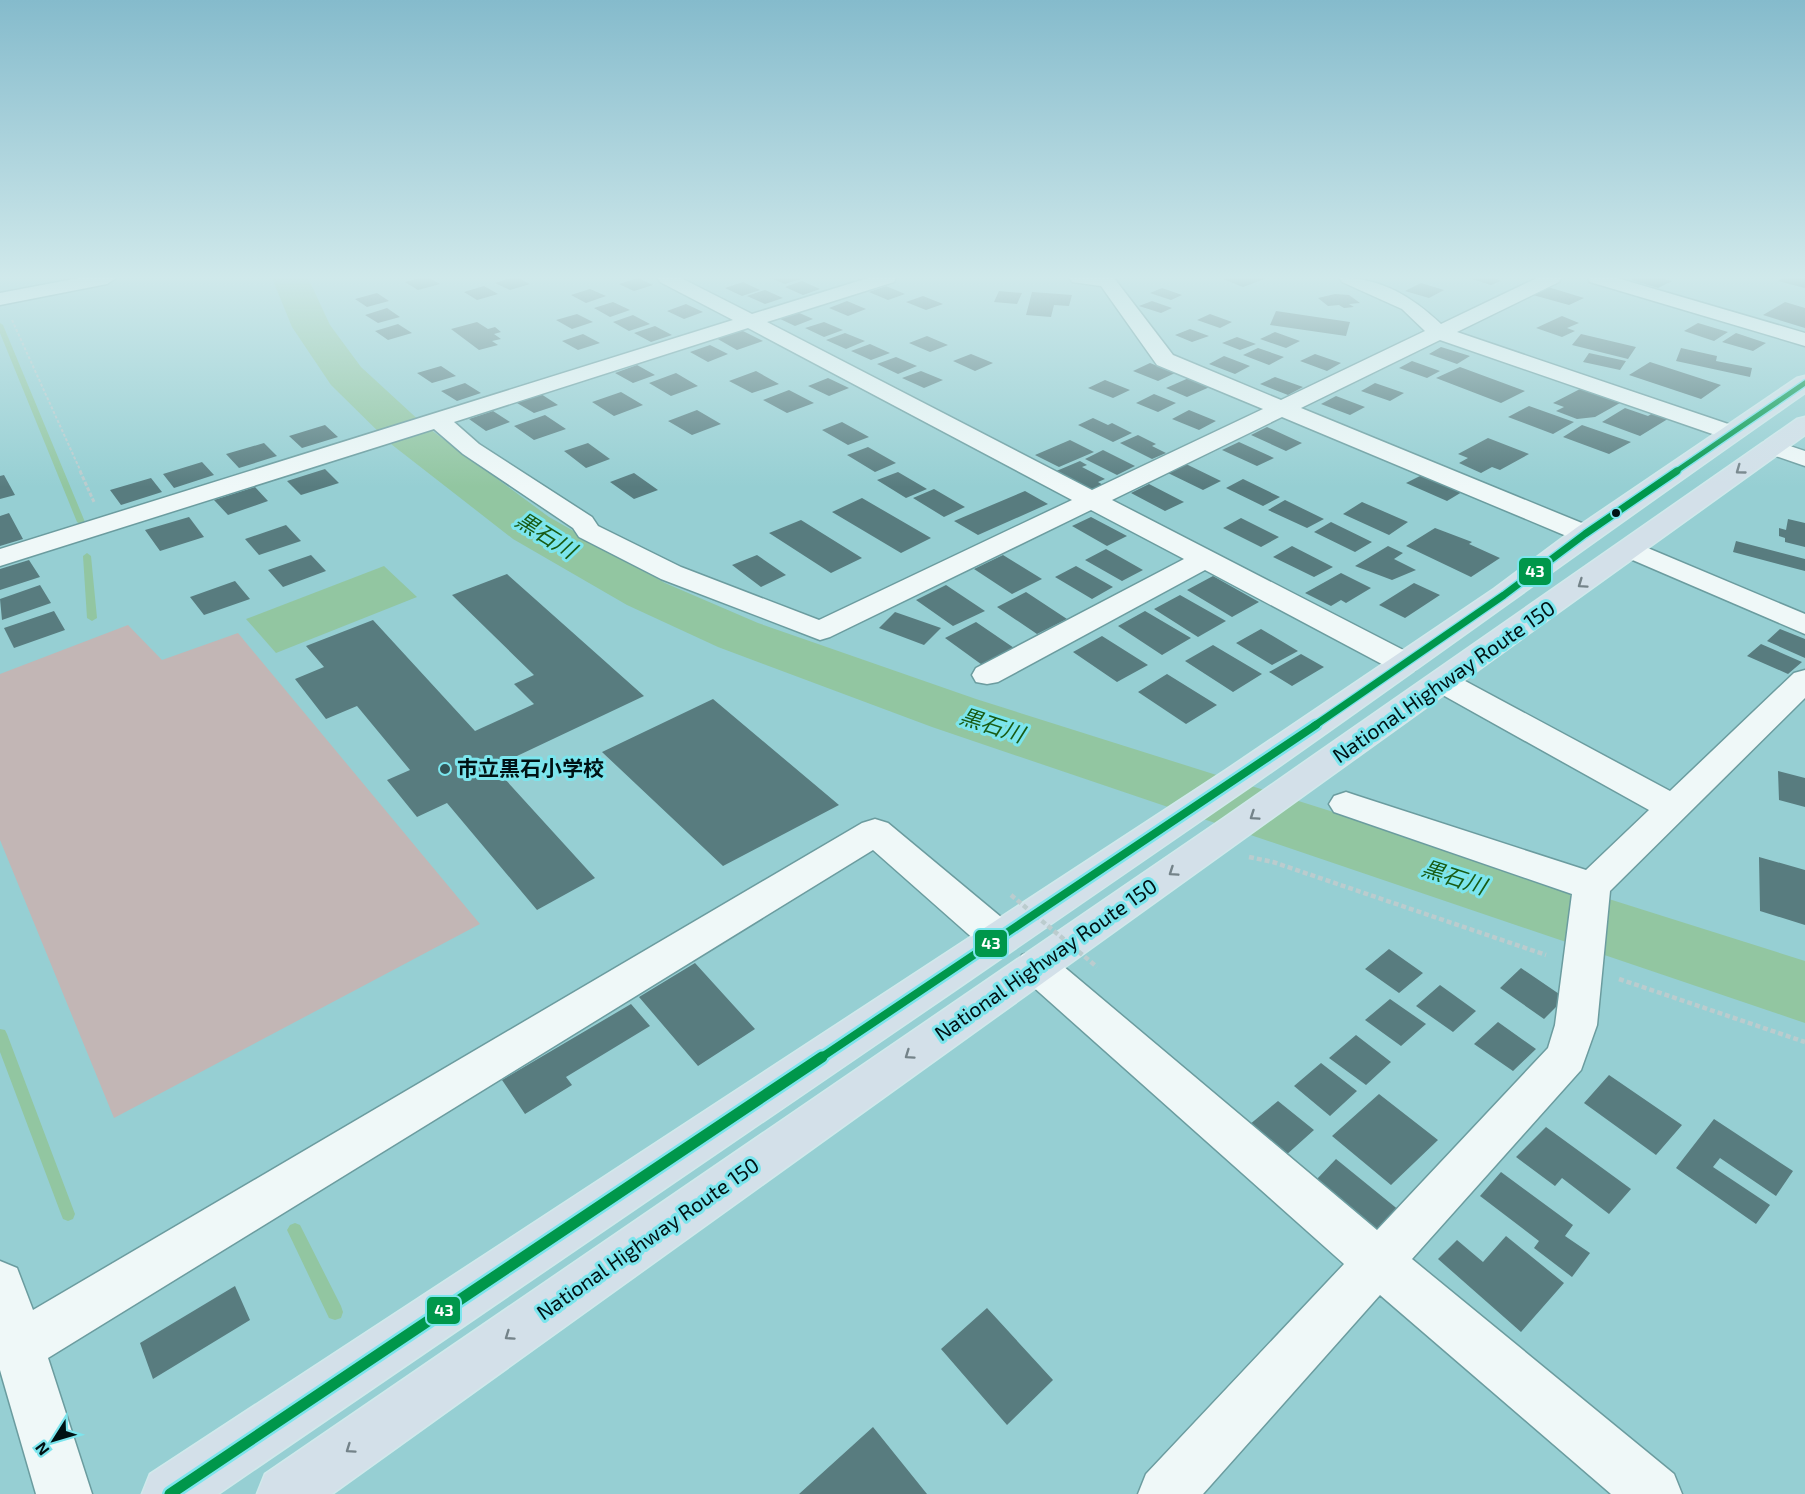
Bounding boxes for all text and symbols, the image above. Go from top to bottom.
one-way arrow [1736,463,1747,474]
water label: 黒石川 [512,506,583,564]
unlabelled marker [1610,507,1622,519]
line badge: 43 [1518,557,1552,586]
text: 43 [1525,561,1545,580]
one-way arrow [1578,577,1589,588]
street label: National Highway Route 150 [1327,594,1559,767]
water label: 黒石川 [957,701,1030,747]
place label: 市立黒石小学校 [457,755,604,780]
marker: 市立黒石小学校 [438,762,452,776]
one-way arrow [1249,809,1260,820]
water label: 黒石川 [1419,853,1492,899]
one-way arrow [1169,865,1180,876]
street label: National Highway Route 150 [929,872,1161,1045]
line badge: 43 [974,929,1008,958]
text: 43 [981,933,1001,952]
one-way arrow [905,1048,916,1059]
street label: National Highway Route 150 [531,1151,763,1324]
line badge: 43 [426,1296,461,1325]
text: 43 [434,1300,454,1319]
one-way arrow [505,1329,516,1340]
north arrow [24,1410,84,1470]
text: N [31,1439,53,1460]
one-way arrow [346,1441,357,1452]

